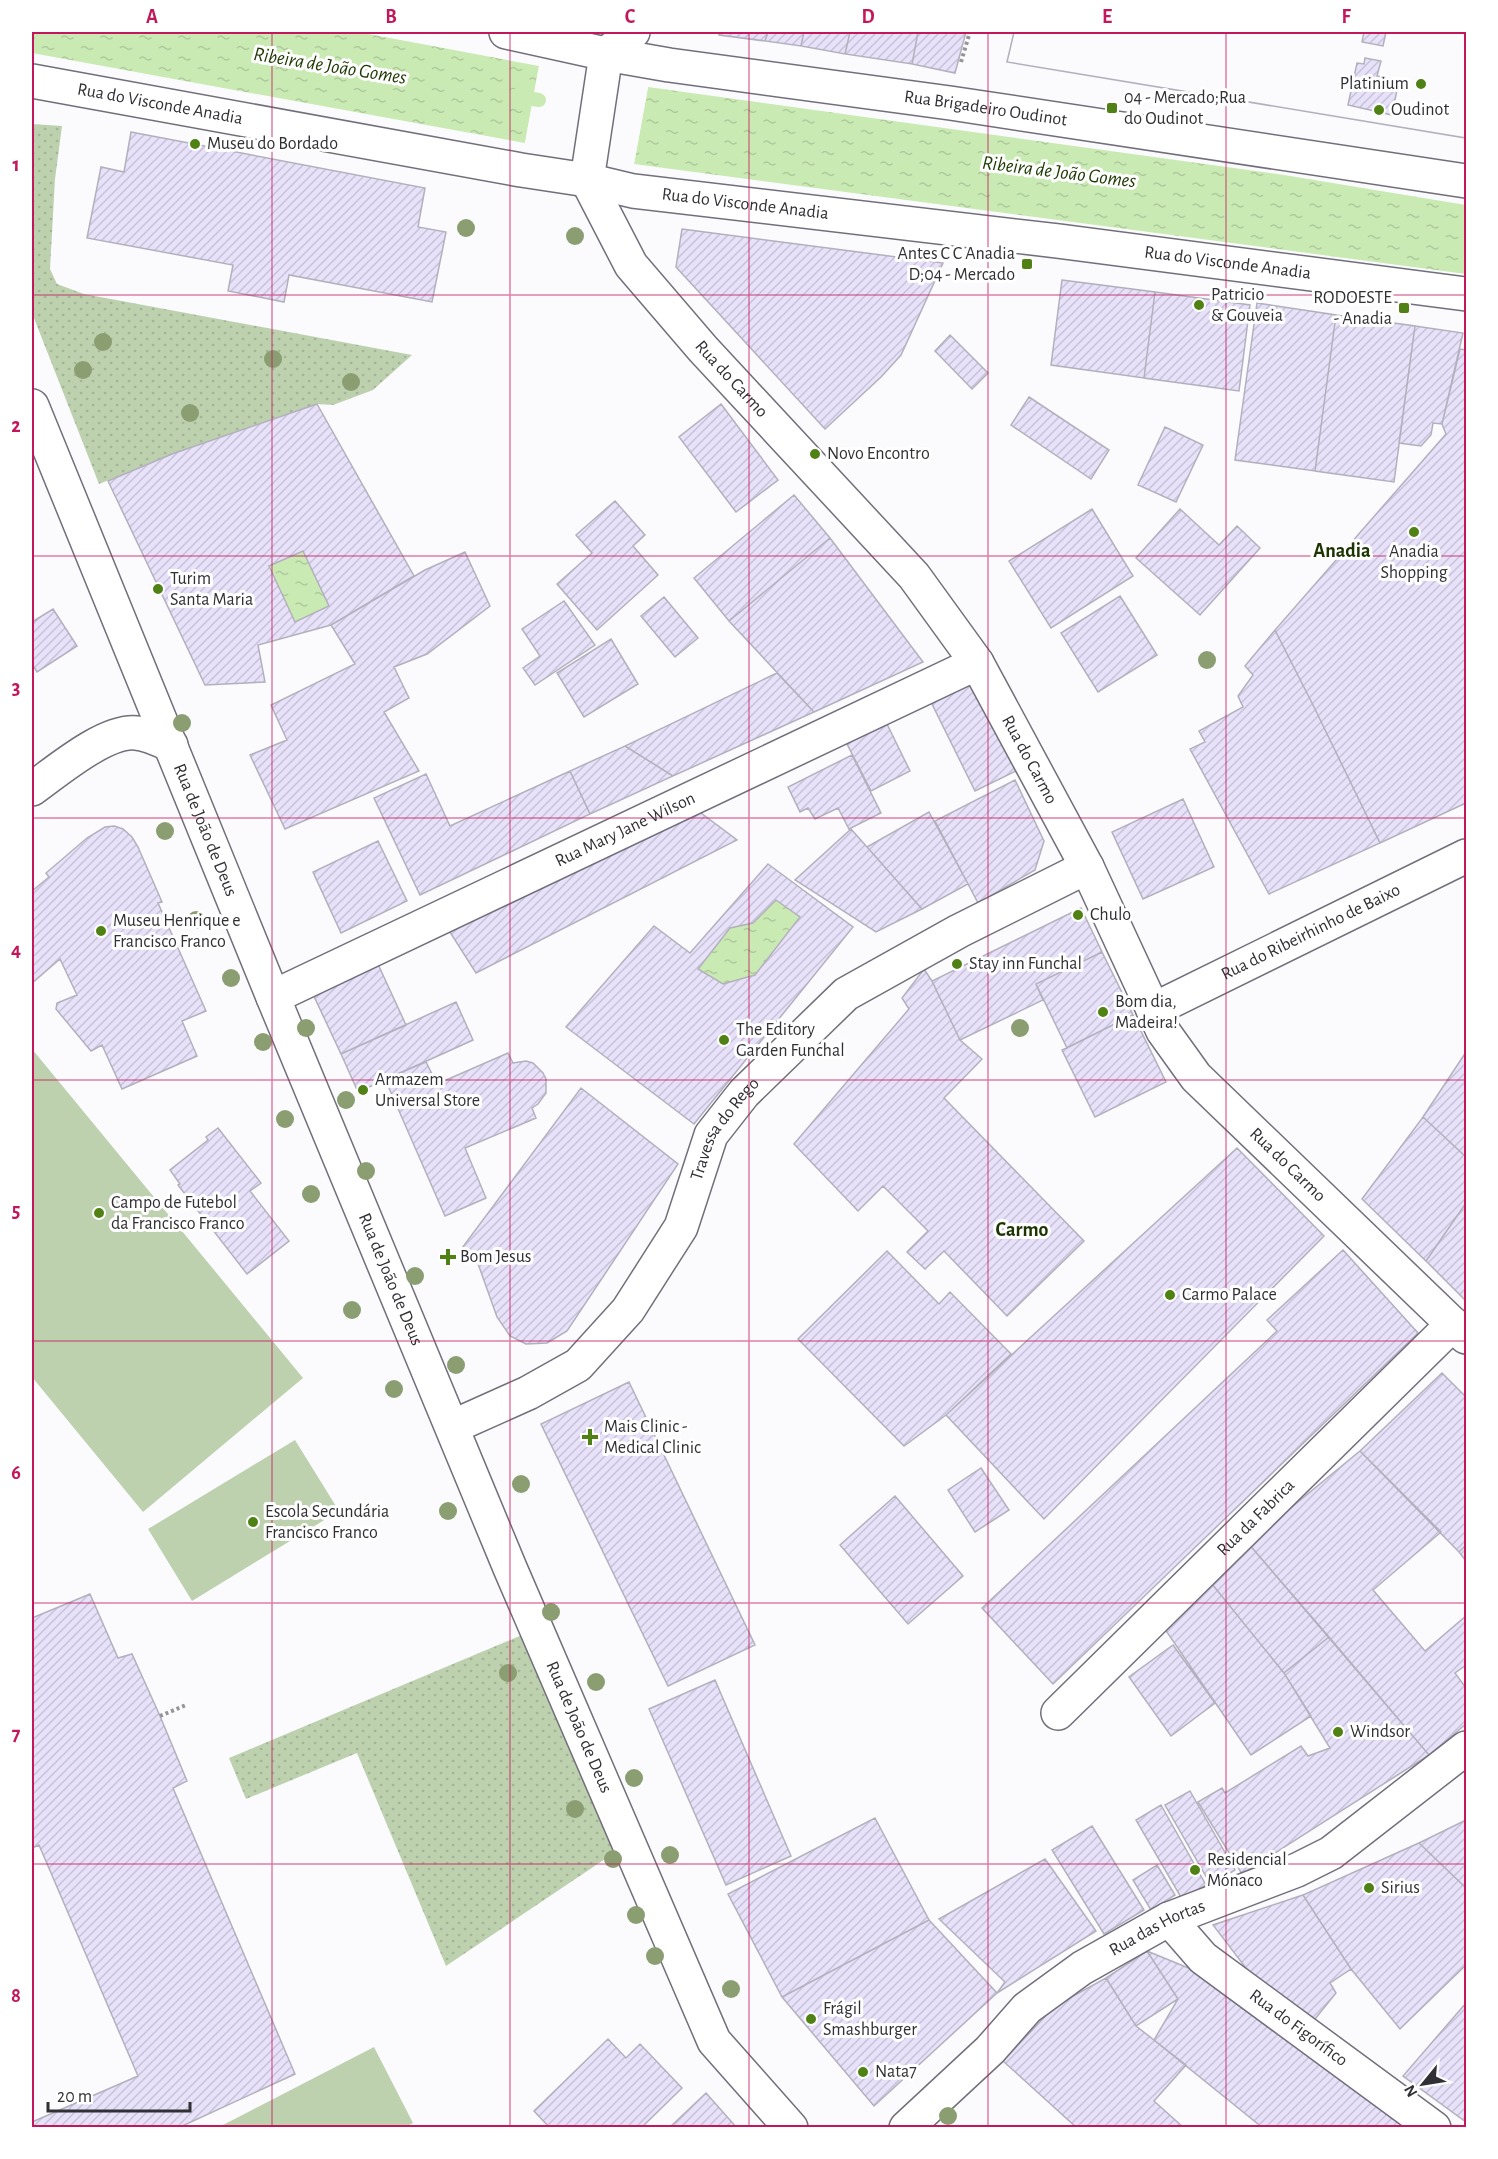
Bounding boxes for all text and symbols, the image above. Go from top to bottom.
text: A [146,7,158,27]
text: B [385,7,397,27]
text: C [625,7,636,27]
text: D [861,7,875,27]
text: E [1102,7,1112,27]
text: F [1341,7,1351,27]
water label: Ribeira de João Gomes [252,44,408,88]
place label: Platinium [1340,75,1409,93]
marker: Platinium [1414,77,1428,91]
street label: Rua do Visconde Anadia [76,80,244,128]
street label: Rua Brigadeiro Oudinot [903,88,1069,130]
place label: 04 - Mercado;Rua do Oudinot [1124,89,1246,128]
marker: 04 - Mercado;Rua do Oudinot [1105,101,1119,115]
place label: Oudinot [1391,101,1449,119]
marker: Oudinot [1372,103,1386,117]
place label: Museu do Bordado [207,135,338,153]
marker: Museu do Bordado [188,137,202,151]
water label: Ribeira de João Gomes [981,153,1138,191]
text: 1 [12,155,20,175]
street label: Rua do Visconde Anadia [661,185,830,223]
street label: Rua do Visconde Anadia [1143,243,1312,283]
place label: Antes C C Anadia D;04 - Mercado [898,245,1015,284]
marker: Antes C C Anadia D;04 - Mercado [1020,257,1034,271]
place label: Patricio & Gouveia [1211,286,1283,325]
place label: RODOESTE - Anadia [1313,289,1392,328]
marker: Patricio & Gouveia [1192,298,1206,312]
marker: RODOESTE - Anadia [1397,301,1411,315]
street label: Rua do Carmo [691,337,771,421]
text: 2 [11,416,21,436]
place label: Novo Encontro [827,445,930,463]
marker: Novo Encontro [808,447,822,461]
marker: Anadia Shopping [1407,525,1421,539]
district label: Anadia [1313,541,1371,561]
place label: Anadia Shopping [1380,543,1448,582]
place label: Turim Santa Maria [170,570,253,609]
marker: Turim Santa Maria [151,582,165,596]
text: 3 [12,678,20,698]
street label: Rua do Carmo [998,713,1060,807]
street label: Rua de João de Deus [170,761,240,899]
street label: Rua Mary Jane Wilson [553,789,698,871]
street label: Rua do Ribeirhinho de Baixo [1219,881,1403,984]
place label: Chulo [1090,906,1131,924]
marker: Chulo [1071,908,1085,922]
place label: Museu Henrique e Francisco Franco [113,912,241,951]
marker: Museu Henrique e Francisco Franco [94,924,108,938]
text: 4 [11,940,21,960]
place label: Stay inn Funchal [969,955,1082,973]
marker: Stay inn Funchal [950,957,964,971]
place label: Bom dia, Madeira! [1115,993,1178,1032]
marker: Bom dia, Madeira! [1096,1005,1110,1019]
place label: The Editory Garden Funchal [736,1021,845,1060]
marker: The Editory Garden Funchal [717,1033,731,1047]
place label: Armazem Universal Store [375,1071,480,1110]
street label: Travessa do Rego [688,1074,763,1183]
marker: Armazem Universal Store [356,1083,370,1097]
street label: Rua do Carmo [1246,1125,1329,1206]
place label: Campo de Futebol da Francisco Franco [111,1194,245,1233]
text: 5 [12,1201,20,1221]
marker: Campo de Futebol da Francisco Franco [92,1206,106,1220]
street label: Rua de João de Deus [355,1211,426,1348]
district label: Carmo [996,1220,1049,1240]
place label: Bom Jesus [460,1248,532,1266]
marker: Bom Jesus [441,1250,455,1264]
place label: Carmo Palace [1182,1286,1277,1304]
marker: Carmo Palace [1163,1288,1177,1302]
place label: Mais Clinic - Medical Clinic [604,1418,701,1457]
marker: Mais Clinic - Medical Clinic [581,1428,599,1446]
text: 6 [11,1463,21,1483]
street label: Rua da Fabrica [1214,1476,1298,1560]
place label: Escola Secundária Francisco Franco [265,1503,389,1542]
marker: Escola Secundária Francisco Franco [246,1515,260,1529]
street label: Rua de João de Deus [542,1659,615,1796]
place label: Windsor [1350,1723,1410,1741]
text: 7 [12,1724,21,1744]
marker: Windsor [1331,1725,1345,1739]
place label: Residencial Mónaco [1207,1851,1287,1890]
marker: Residencial Mónaco [1188,1863,1202,1877]
place label: Sirius [1381,1879,1420,1897]
marker: Sirius [1362,1881,1376,1895]
street label: Rua das Hortas [1106,1897,1208,1960]
text: 8 [11,1986,21,2006]
street label: Rua do Figorífico [1246,1986,1351,2070]
place label: Frágil Smashburger [823,2000,917,2039]
marker: Frágil Smashburger [804,2012,818,2026]
north arrow [1393,2054,1453,2114]
place label: Nata7 [875,2063,917,2081]
marker: Nata7 [856,2065,870,2079]
scale bar [48,2075,190,2113]
text: N [1401,2082,1421,2100]
text: 20 m [57,2088,92,2106]

